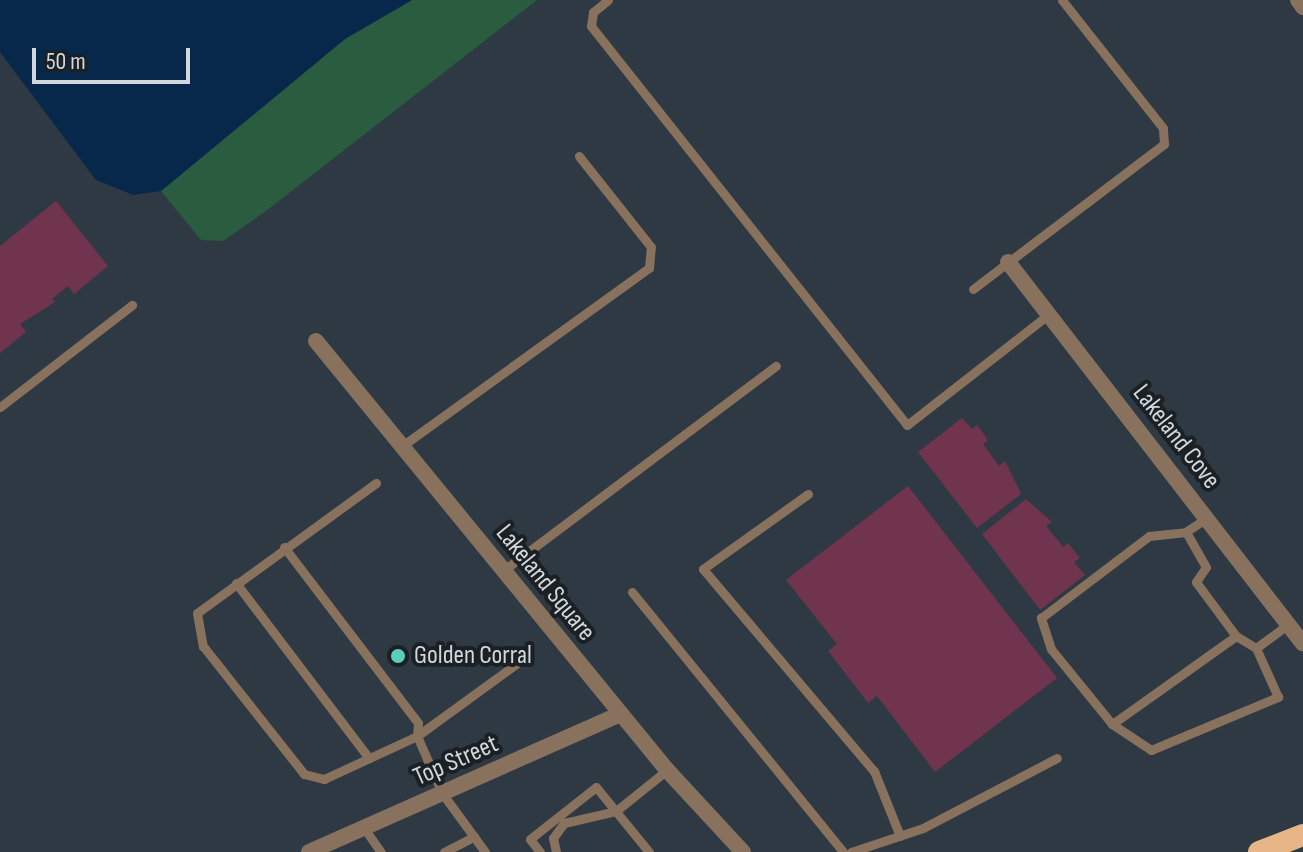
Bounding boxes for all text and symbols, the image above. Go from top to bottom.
scale bar [36,32,194,82]
text: 50 m [46,47,86,76]
street label: Lakeland Cove [1126,379,1226,495]
street label: Lakeland Square [489,518,601,648]
place label: Golden Corral [414,640,532,672]
marker: Golden Corral [389,647,407,665]
street label: Top Street [409,729,503,793]

